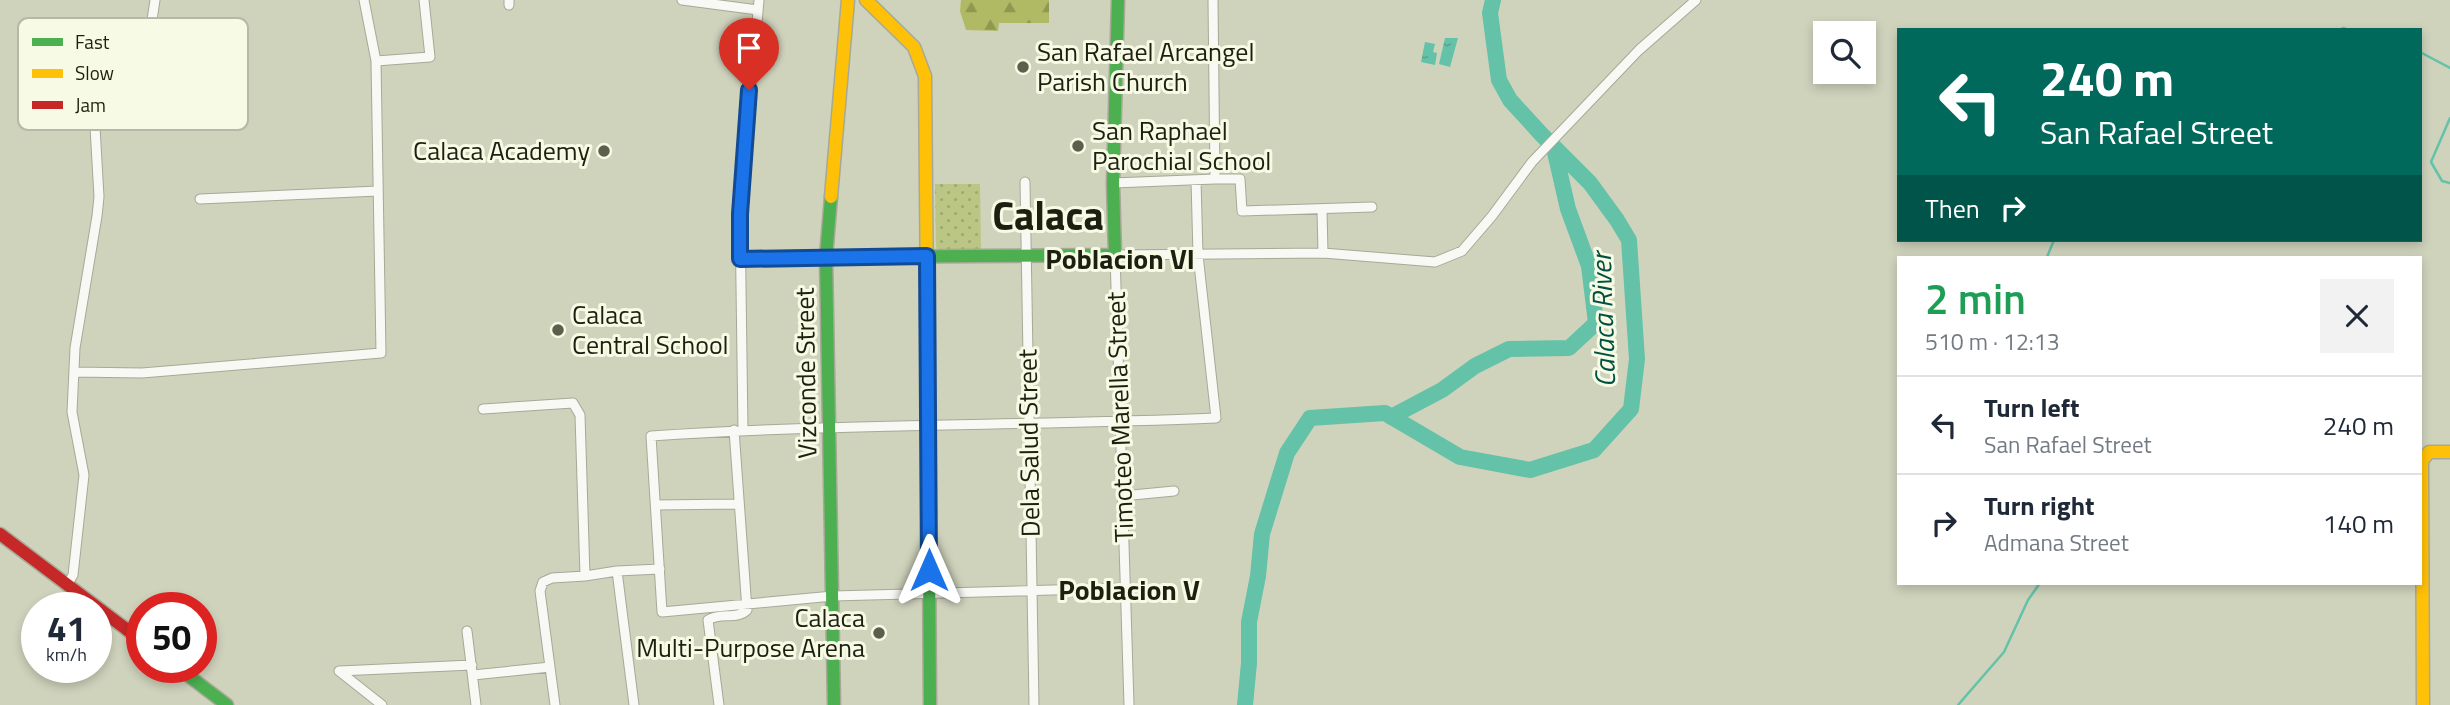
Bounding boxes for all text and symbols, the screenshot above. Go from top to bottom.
legend [18,18,248,130]
pin [719,18,779,90]
map controls [1813,21,1876,84]
button: search [1813,21,1876,84]
text: Fast [75,27,110,56]
icon: arrive [730,29,768,67]
place label: San Rafael Arcangel Parish Church [1037,32,1254,101]
text: 240 m [2040,40,2174,115]
icon: left [1925,56,2016,147]
text: Slow [75,58,114,87]
marker: San Rafael Arcangel Parish Church [1015,59,1031,75]
text: Jam [75,90,106,119]
text: San Rafael Street [2040,108,2273,156]
place label: San Raphael Parochial School [1092,111,1271,180]
place label: Calaca Academy [413,131,590,170]
marker: San Raphael Parochial School [1070,138,1086,154]
marker: Calaca Academy [596,143,612,159]
district label: Calaca [992,185,1104,246]
text: Then [1925,189,1980,228]
icon: right [1994,189,2032,227]
district label: Poblacion VI [1045,237,1195,280]
water label: Calaca River [1579,249,1626,388]
text: 2 min [1925,266,2026,330]
button: close [2320,279,2394,353]
street label: Vizconde Street [785,287,826,459]
street label: Timoteo Marella Street [1096,291,1143,543]
place label: Calaca Central School [572,295,729,364]
marker: Calaca Central School [550,322,566,338]
text: 510 m · 12:13 [1925,324,2060,359]
street label: Dela Salud Street [1007,349,1050,537]
text: Turn left [1984,388,2079,427]
icon: left [1925,406,1963,444]
text: 240 m [2323,406,2394,445]
text: San Rafael Street [1984,427,2152,462]
text: Turn right [1984,486,2095,525]
icon: right [1925,504,1963,542]
text: 140 m [2323,504,2394,543]
text: Admana Street [1984,525,2129,560]
position arrow [892,533,966,607]
district label: Poblacion V [1058,568,1200,611]
speed limit sign: 50 [126,592,217,683]
place label: Calaca Multi-Purpose Arena [636,598,865,667]
text: 41 [47,601,86,655]
marker: Calaca Multi-Purpose Arena [871,625,887,641]
text: km/h [46,641,87,668]

